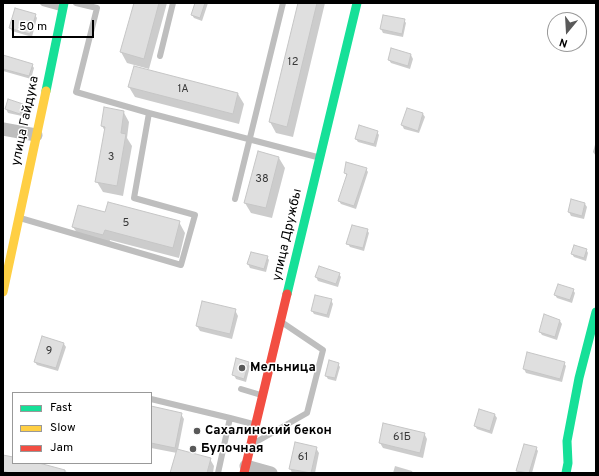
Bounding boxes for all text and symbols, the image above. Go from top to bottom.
scale bar [14,12,96,38]
north arrow [547,12,587,52]
text: 50 m [19,19,47,35]
text: N [558,35,570,50]
house number: 12 [288,56,298,70]
street label: улица Гайдука [9,75,43,167]
house number: 1А [177,83,189,97]
house number: 3 [108,151,114,165]
house number: 38 [255,173,269,187]
street label: улица Дружбы [270,187,306,283]
house number: 5 [123,217,129,231]
house number: 9 [46,345,52,359]
place label: Мельница [250,360,316,376]
marker: Мельница [237,363,247,373]
legend [12,392,152,464]
text: Fast [50,400,72,416]
text: Slow [50,420,76,436]
place label: Сахалинский бекон [205,423,332,439]
marker: Сахалинский бекон [192,426,202,436]
house number: 61Б [393,431,411,445]
text: Jam [50,440,73,456]
place label: Булочная [201,441,264,457]
marker: Булочная [188,444,198,454]
house number: 61 [298,451,308,465]

